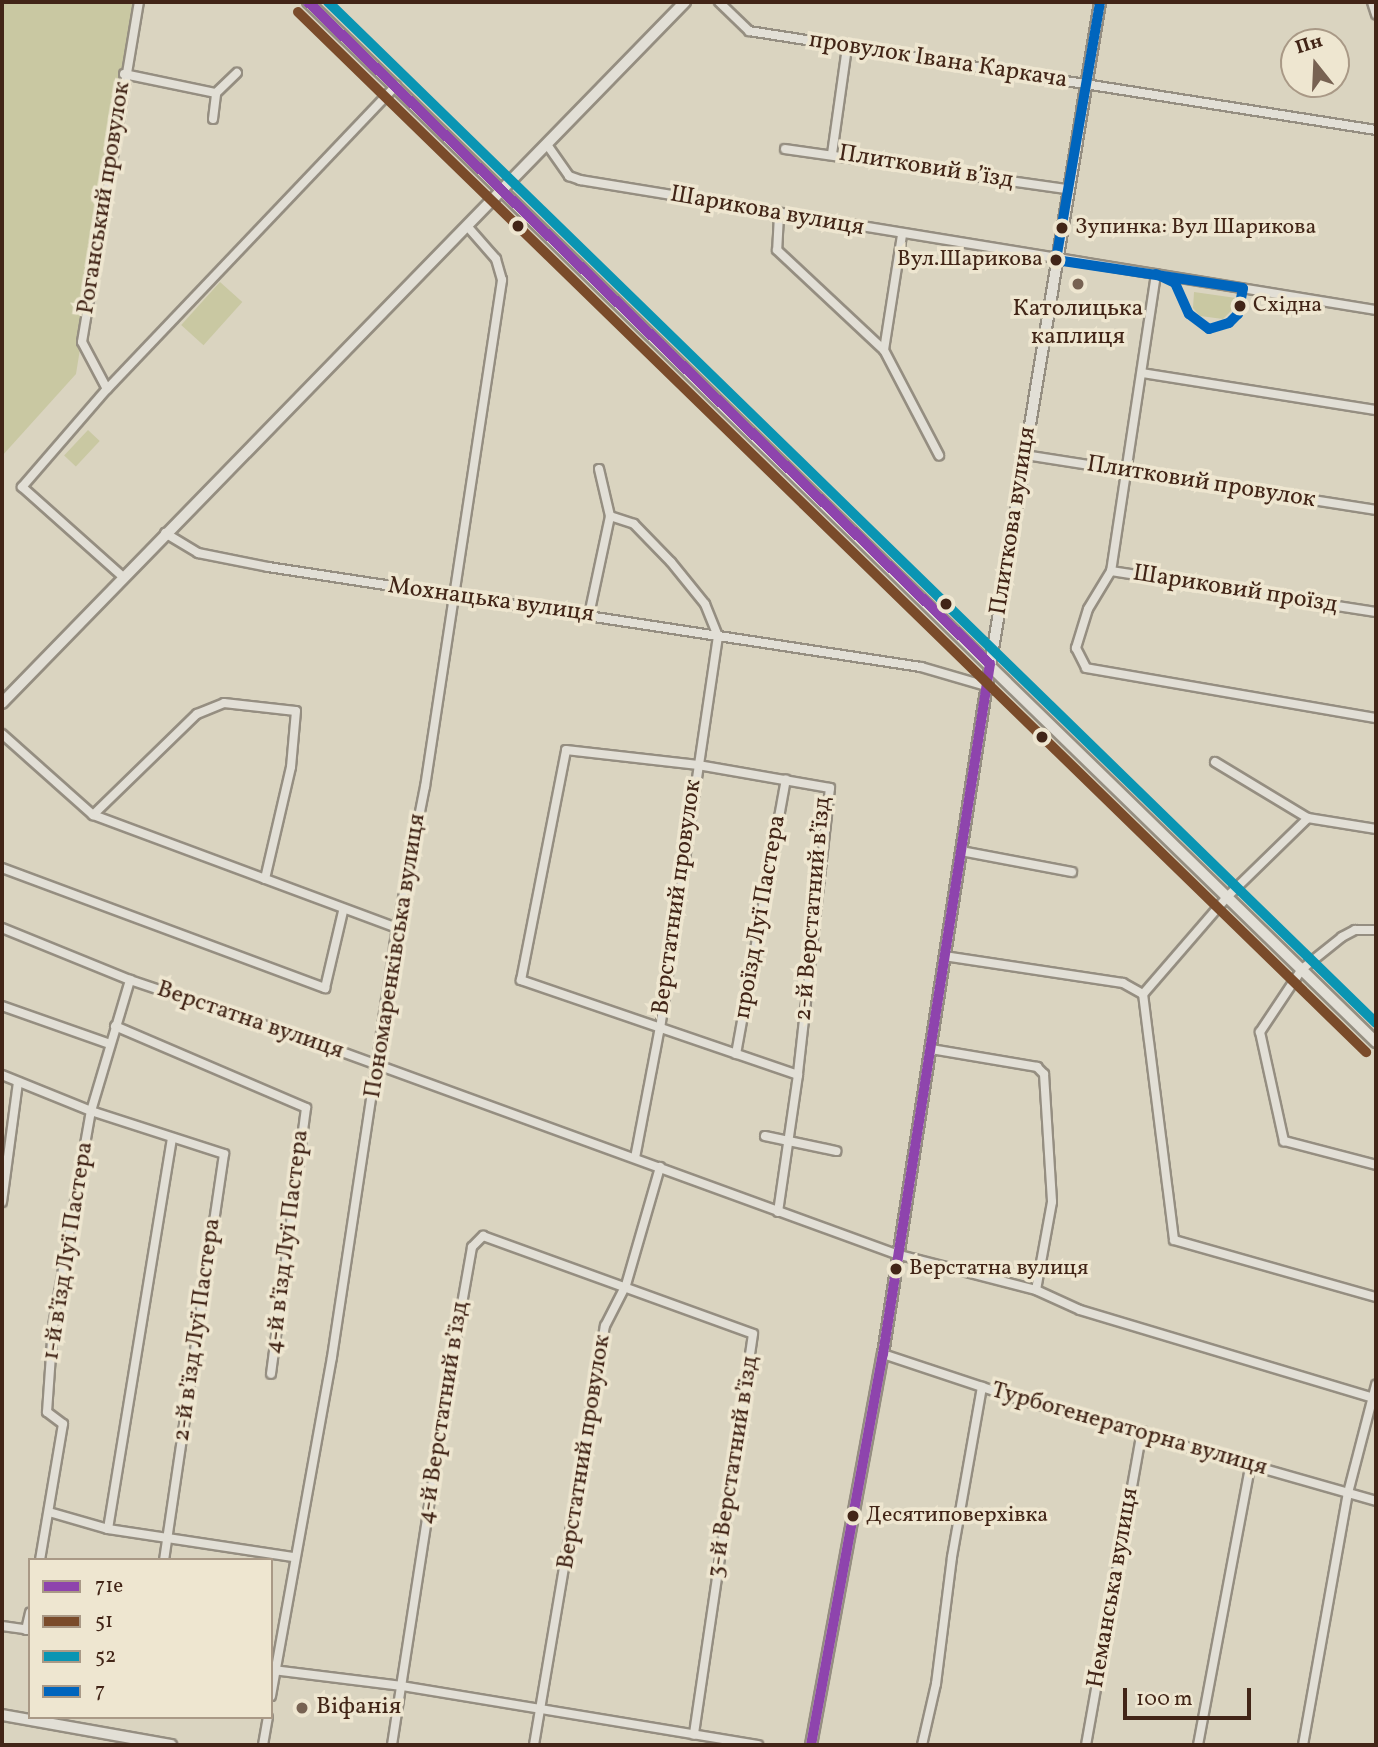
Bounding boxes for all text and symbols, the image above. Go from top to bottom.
street label: провулок Івана Каркача [807,26,1069,96]
north arrow [1280,28,1350,98]
text: Пн [1292,28,1326,61]
street label: Роганський провулок [72,80,138,316]
street label: Плитковий в’їзд [836,140,1016,196]
street label: Шарикова вулиця [668,181,866,243]
place label: Зупинка: Вул Шарикова [1075,215,1316,241]
unlabelled marker [511,219,525,233]
marker: Зупинка: Вул Шарикова [1055,221,1069,235]
place label: Вул.Шарикова [897,247,1043,273]
marker: Вул.Шарикова [1049,253,1063,267]
marker: Католицька каплиця [1070,276,1086,292]
place label: Східна [1253,293,1322,319]
place label: Католицька каплиця [1013,296,1143,352]
marker: Східна [1233,299,1247,313]
street label: Плиткова вулиця [985,425,1043,617]
street label: Плитковий провулок [1084,451,1318,515]
street label: Шариковий проїзд [1131,560,1339,620]
street label: Мохнацька вулиця [386,572,596,630]
unlabelled marker [939,597,953,611]
unlabelled marker [1035,730,1049,744]
street label: Верстатний провулок [647,778,709,1016]
street label: 2-й Верстатний в’їзд [790,796,838,1022]
street label: Пономаренківська вулиця [359,812,433,1100]
street label: проїзд Луї Пастера [729,813,793,1021]
street label: Верстатна вулиця [153,976,347,1066]
street label: 4-й в’їзд Луї Пастера [260,1128,316,1356]
street label: 1-й в’їзд Луї Пастера [37,1140,101,1362]
street label: 2-й в’їзд Луї Пастера [168,1216,228,1444]
place label: Верстатна вулиця [909,1256,1088,1282]
marker: Верстатна вулиця [889,1262,903,1276]
street label: 4-й Верстатний в’їзд [412,1299,476,1527]
street label: Верстатний провулок [552,1333,618,1571]
street label: 3-й Верстатний в’їзд [702,1354,766,1580]
street label: Турбогенераторна вулиця [988,1377,1270,1483]
street label: Неманська вулиця [1082,1486,1146,1690]
place label: Десятиповерхівка [866,1503,1048,1529]
marker: Десятиповерхівка [846,1509,860,1523]
legend [28,1558,273,1719]
text: 71е [95,1572,123,1601]
text: 51 [95,1607,113,1636]
text: 52 [95,1642,116,1671]
scale bar [1126,1674,1254,1718]
text: 7 [95,1677,105,1706]
text: 100 m [1136,1685,1193,1714]
place label: Віфанія [316,1694,401,1722]
marker: Віфанія [294,1700,310,1716]

